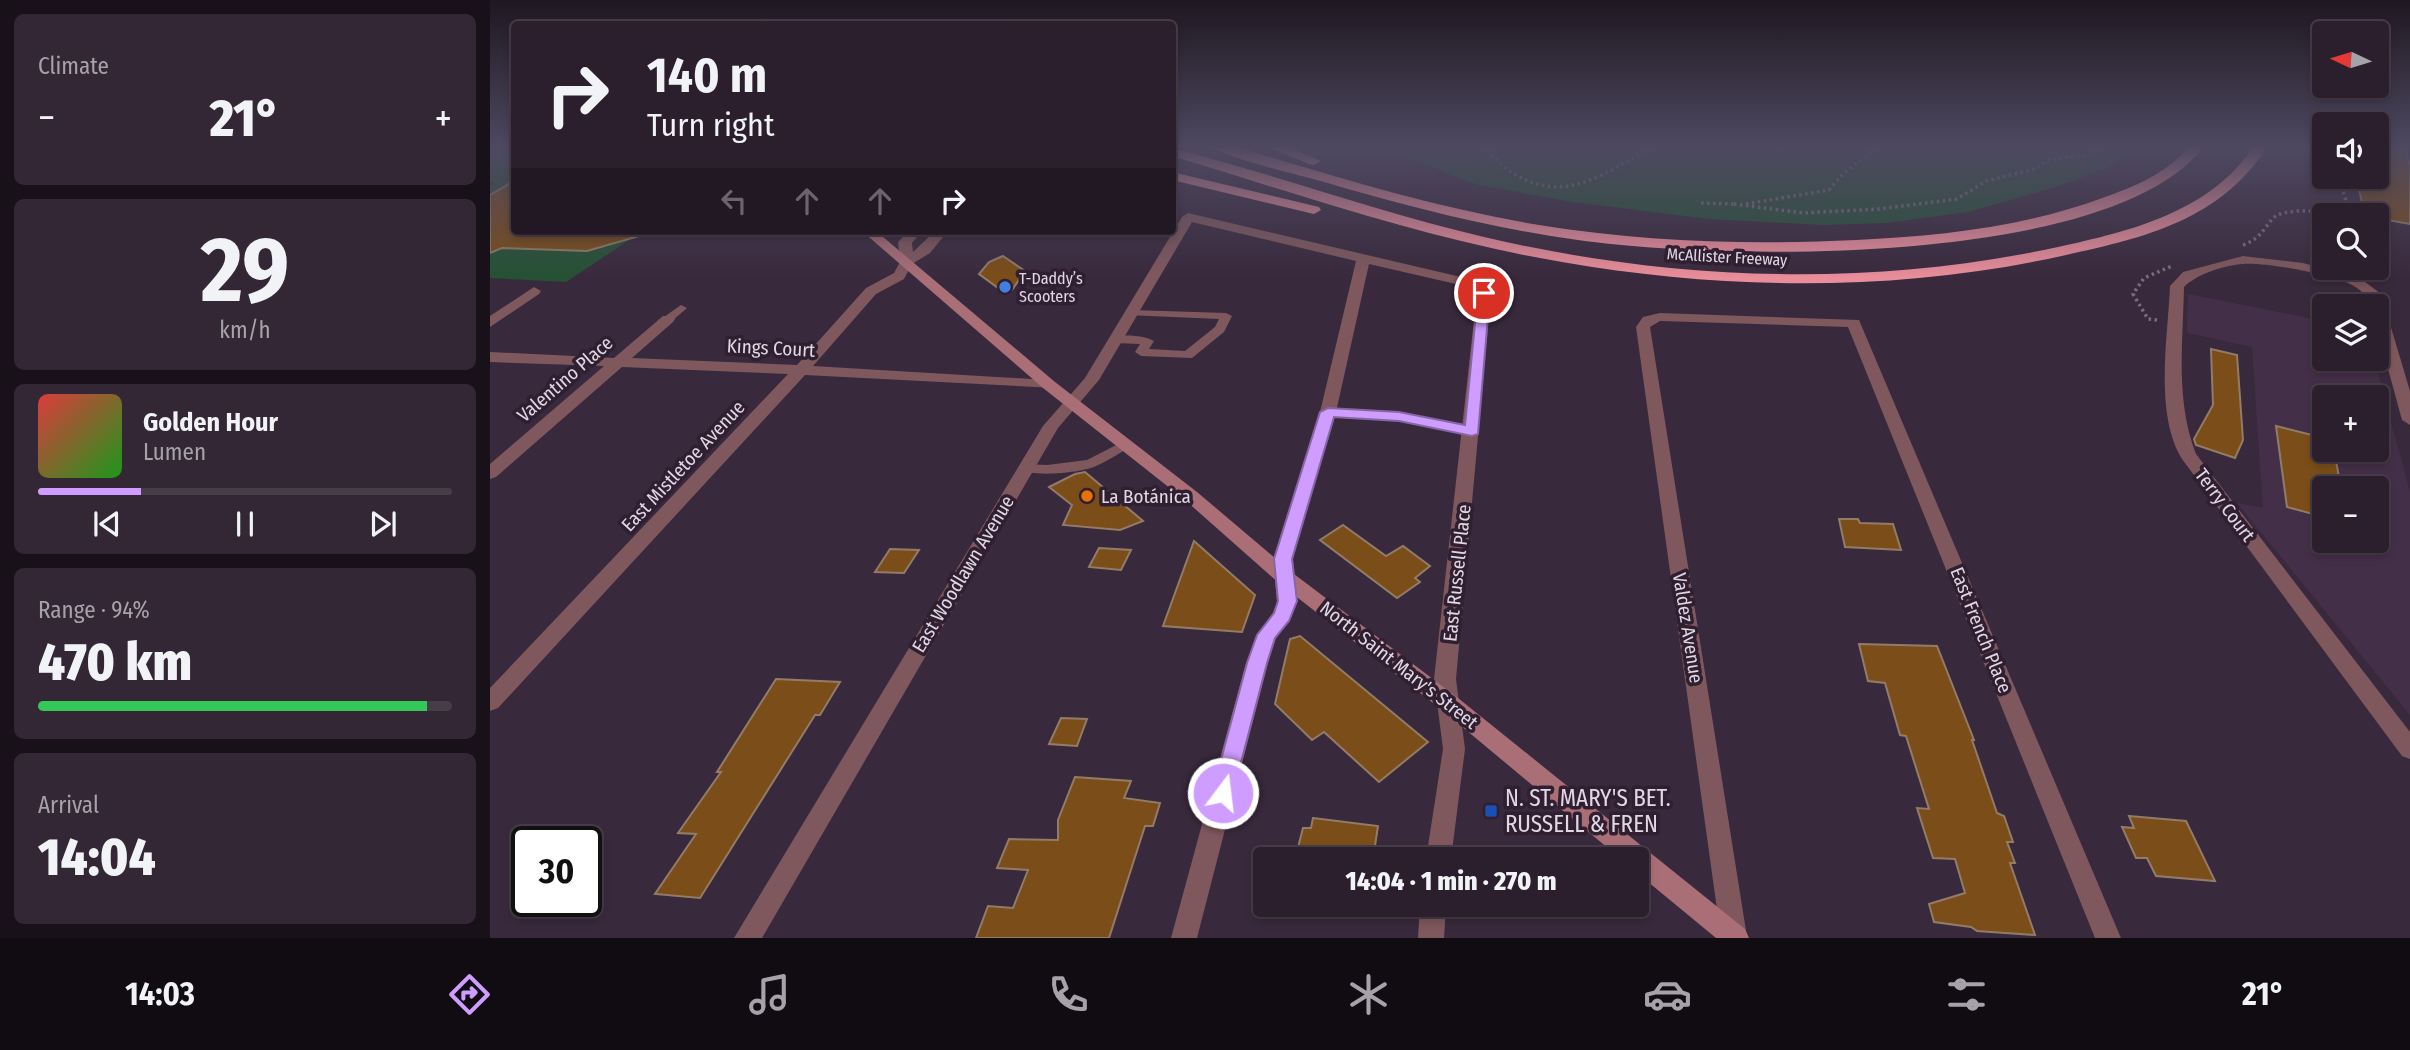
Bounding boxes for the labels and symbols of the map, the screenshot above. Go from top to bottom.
north arrow [2312,21,2389,98]
street label: McAllister Freeway [1666,244,1789,270]
pin [1454,263,1514,323]
place label: T-Daddy’s Scooters [1019,269,1083,306]
marker: T-Daddy’s Scooters [997,279,1013,295]
street label: Valentino Place [513,331,617,427]
street label: Kings Court [726,334,816,362]
street label: East Mistletoe Avenue [617,396,749,536]
street label: Terry Court [2190,464,2260,547]
place label: La Botánica [1101,485,1191,508]
marker: La Botánica [1079,488,1095,504]
street label: East Woodlawn Avenue [907,491,1019,657]
street label: East Russell Place [1438,503,1476,643]
street label: East French Place [1945,564,2017,696]
street label: Valdez Avenue [1668,571,1708,685]
street label: North Saint Mary's Street [1316,596,1483,734]
position arrow [1186,756,1260,830]
place label: N. ST. MARY'S BET. RUSSELL & FREN [1505,784,1671,838]
marker: N. ST. MARY'S BET. RUSSELL & FREN [1483,803,1499,819]
speed limit sign: 30 [511,826,602,917]

